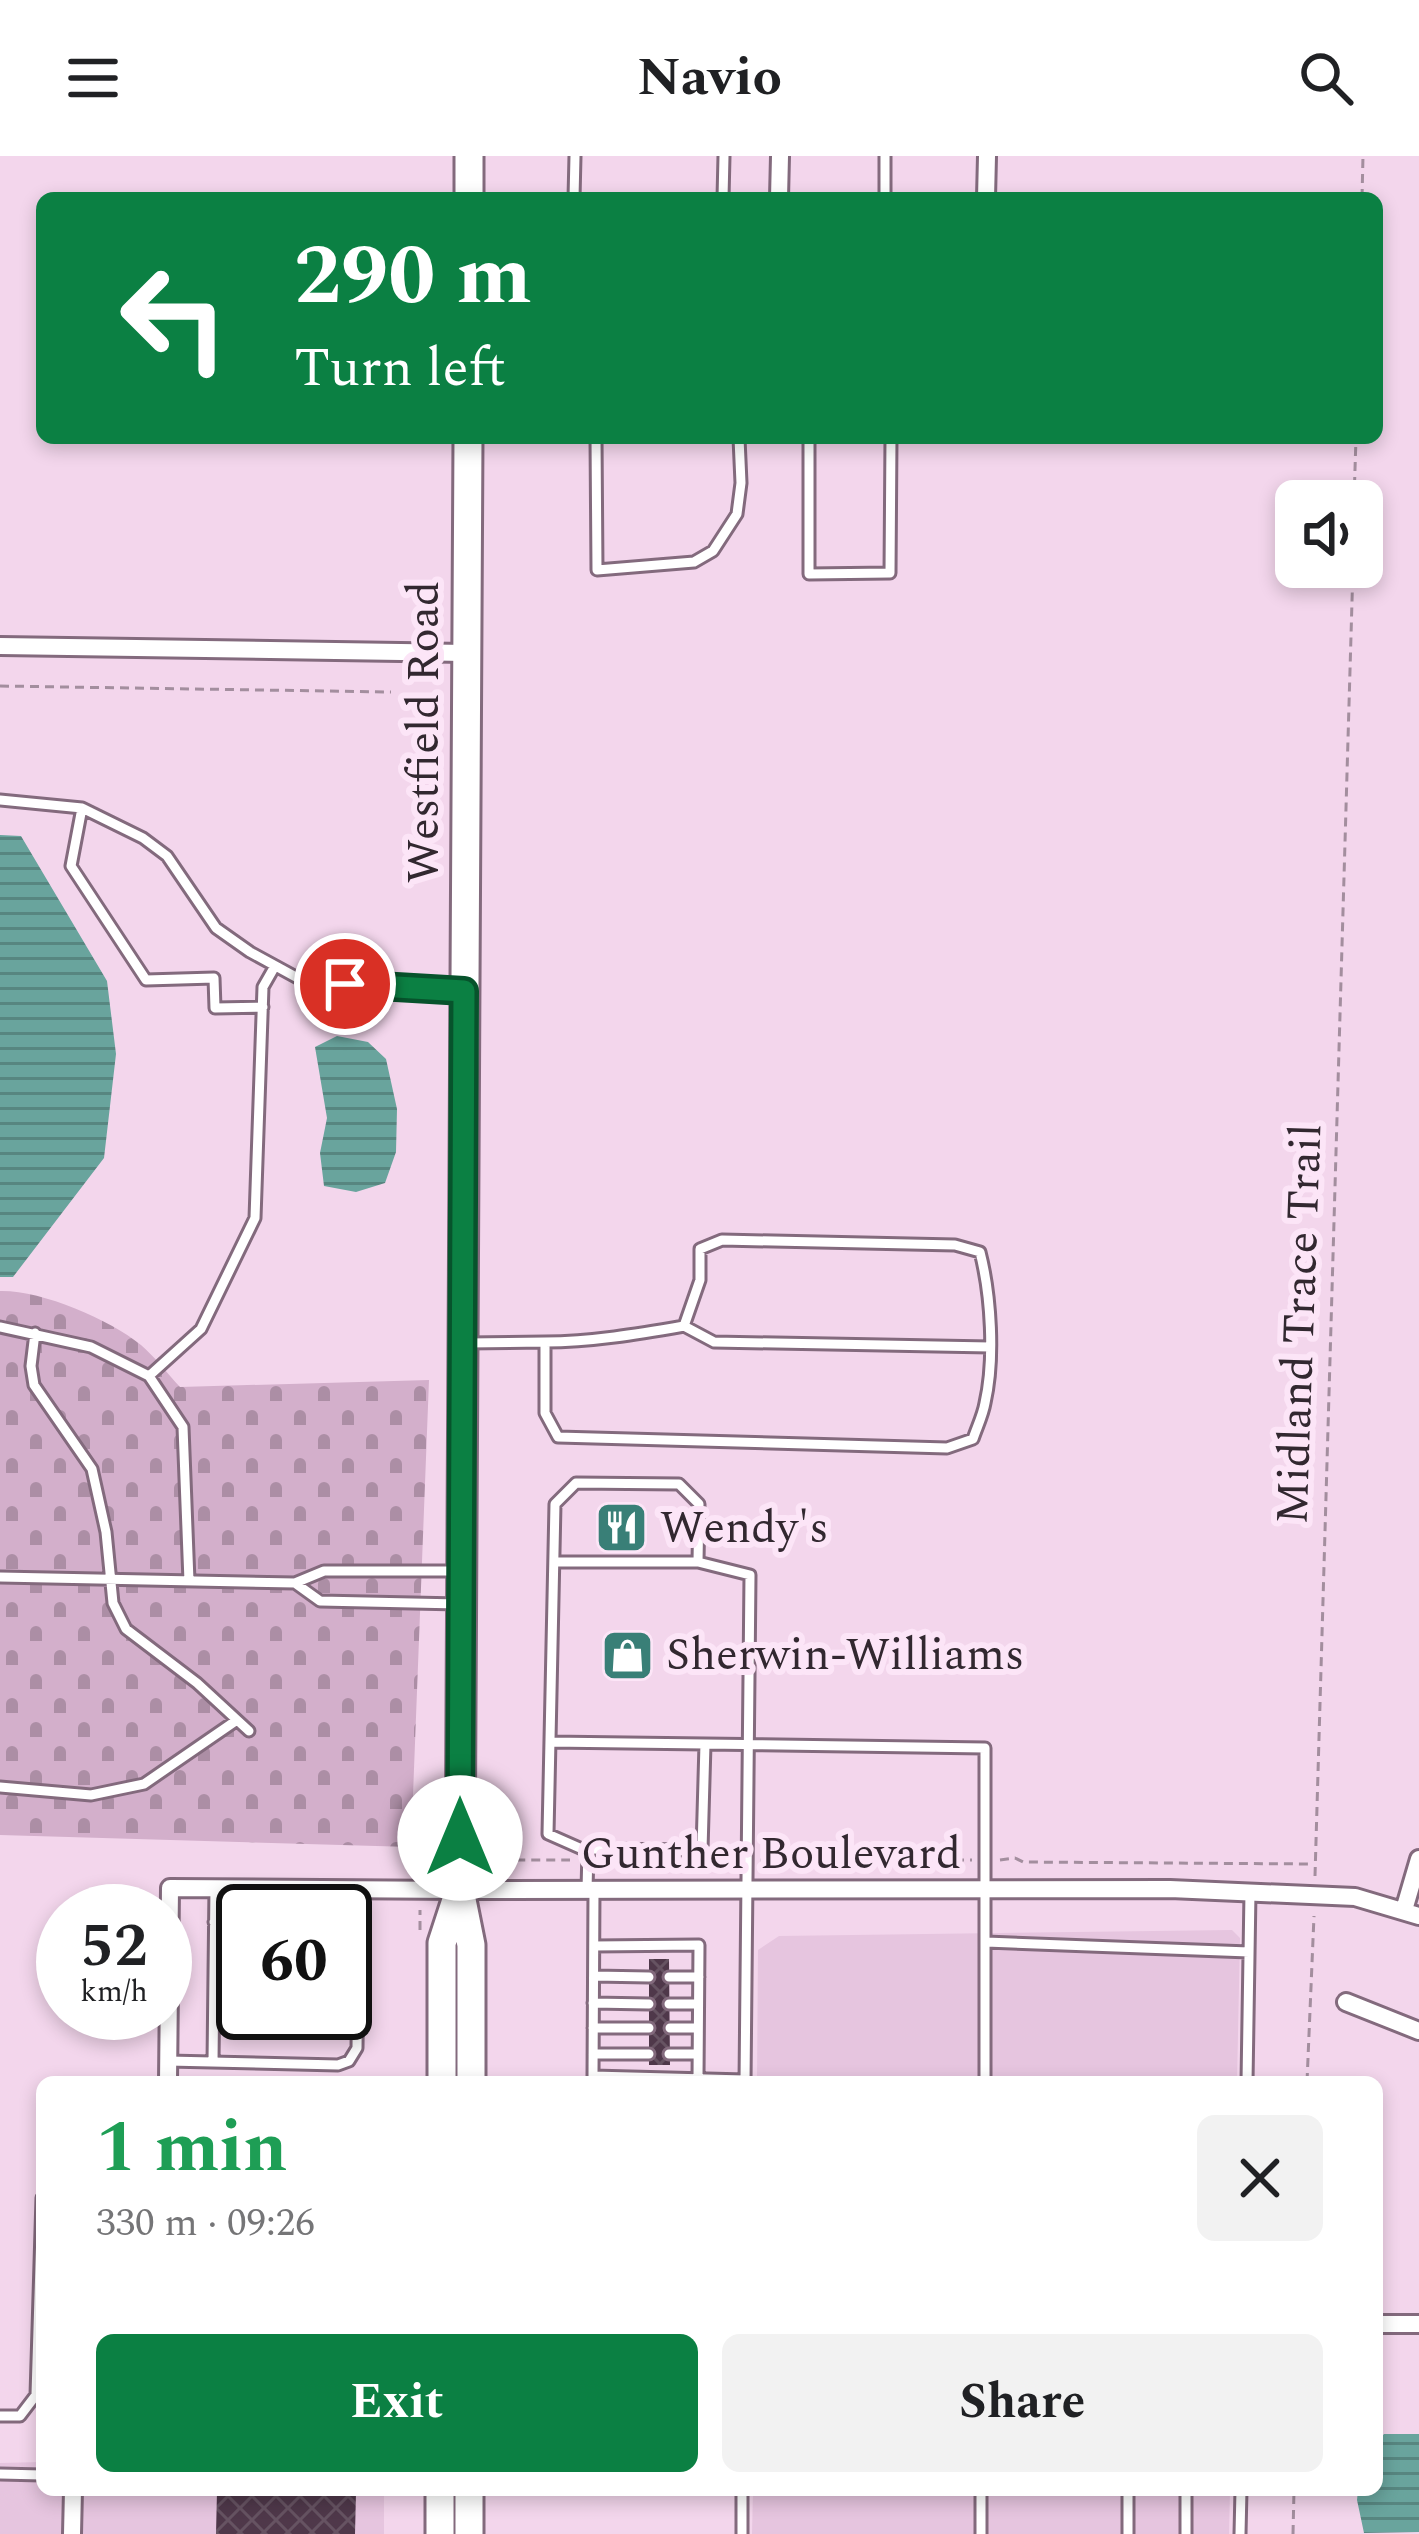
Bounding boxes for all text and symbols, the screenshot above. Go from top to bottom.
text: Navio [637,37,782,119]
icon: menu [60,45,126,111]
icon: search [1293,45,1359,111]
text: 290 m [294,213,532,341]
icon: left [96,240,252,396]
text: Turn left [294,328,506,410]
map controls [1275,480,1383,588]
button: sound [1275,480,1383,588]
street label: Westfield Road [390,581,459,883]
pin [294,933,396,1035]
icon: arrive [312,951,378,1017]
street label: Midland Trace Trail [1259,1123,1341,1525]
place label: Wendy's [660,1494,829,1563]
restaurant icon: Wendy's [593,1500,649,1556]
place label: Sherwin-Williams [666,1621,1024,1690]
shop icon: Sherwin-Williams [599,1627,655,1683]
position arrow [397,1775,523,1901]
street label: Gunther Boulevard [581,1820,961,1889]
speed limit sign: 60 [216,1884,372,2040]
text: 52 [80,1901,148,1993]
text: km/h [80,1969,148,2015]
text: 1 min [96,2094,288,2203]
button: close [1197,2115,1323,2241]
text: 330 m · 09:26 [96,2194,315,2253]
button: Exit [96,2334,698,2472]
button: Share [722,2334,1323,2472]

